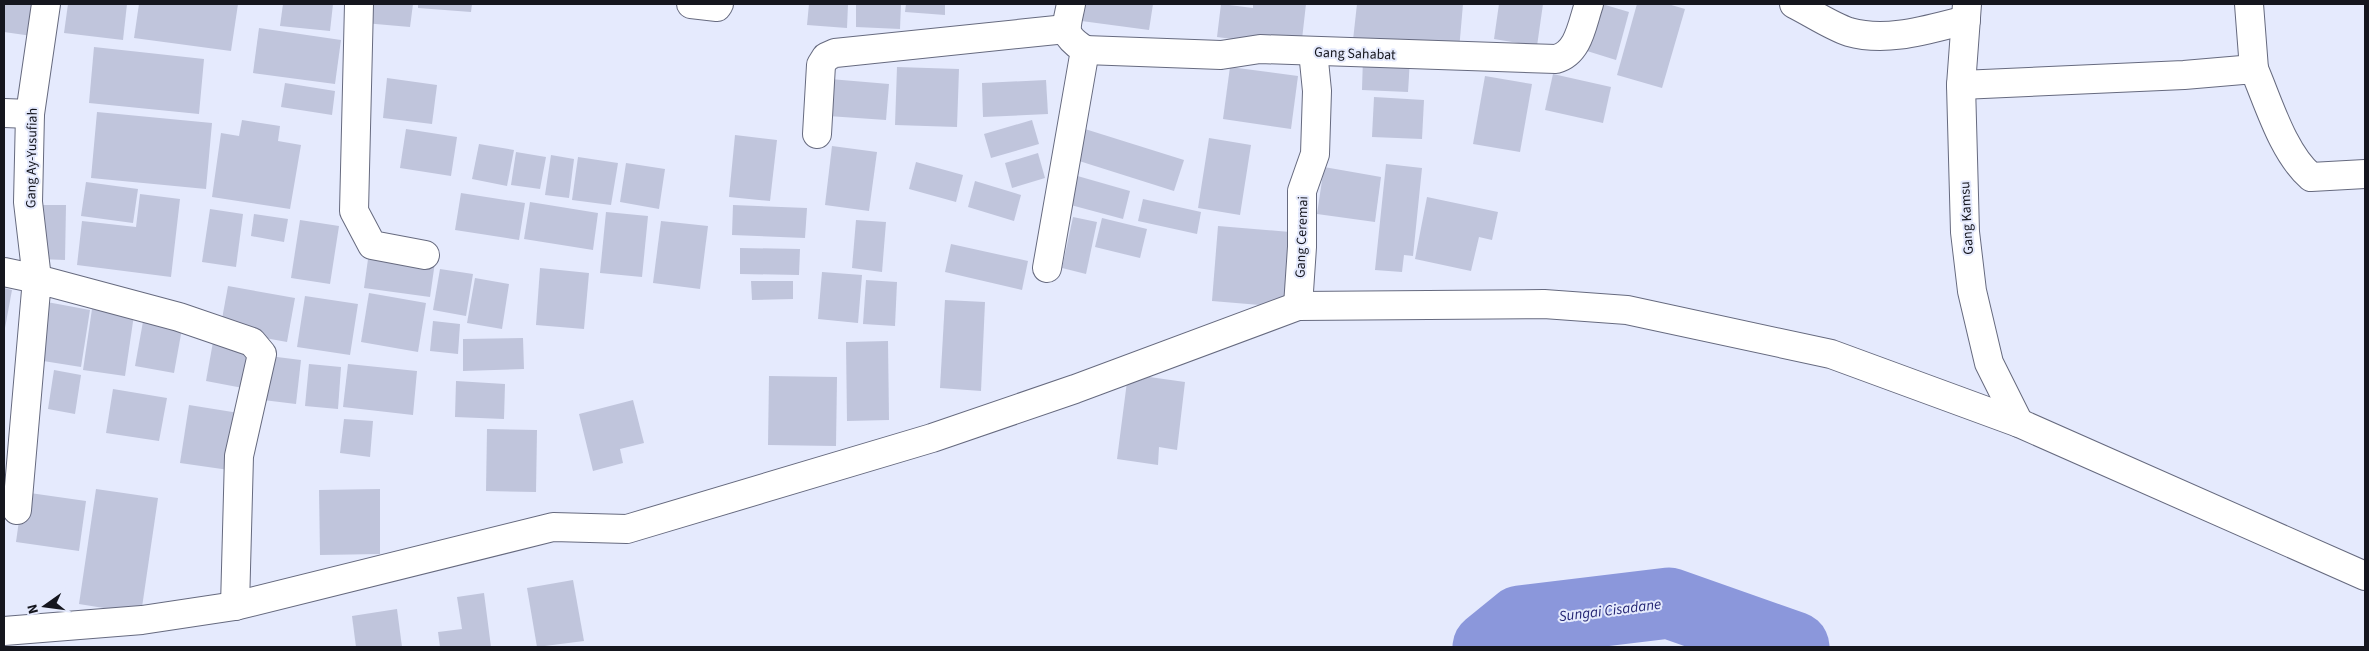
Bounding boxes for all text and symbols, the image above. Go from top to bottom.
street label: Gang Sahabat [1314,43,1396,65]
street label: Gang Ay-Yusufiah [21,108,43,208]
street label: Gang Kamsu [1955,181,1979,255]
street label: Gang Ceremai [1291,196,1313,278]
north arrow [20,581,70,631]
water label: Sungai Cisadane [1558,594,1662,627]
text: N [23,602,44,616]

